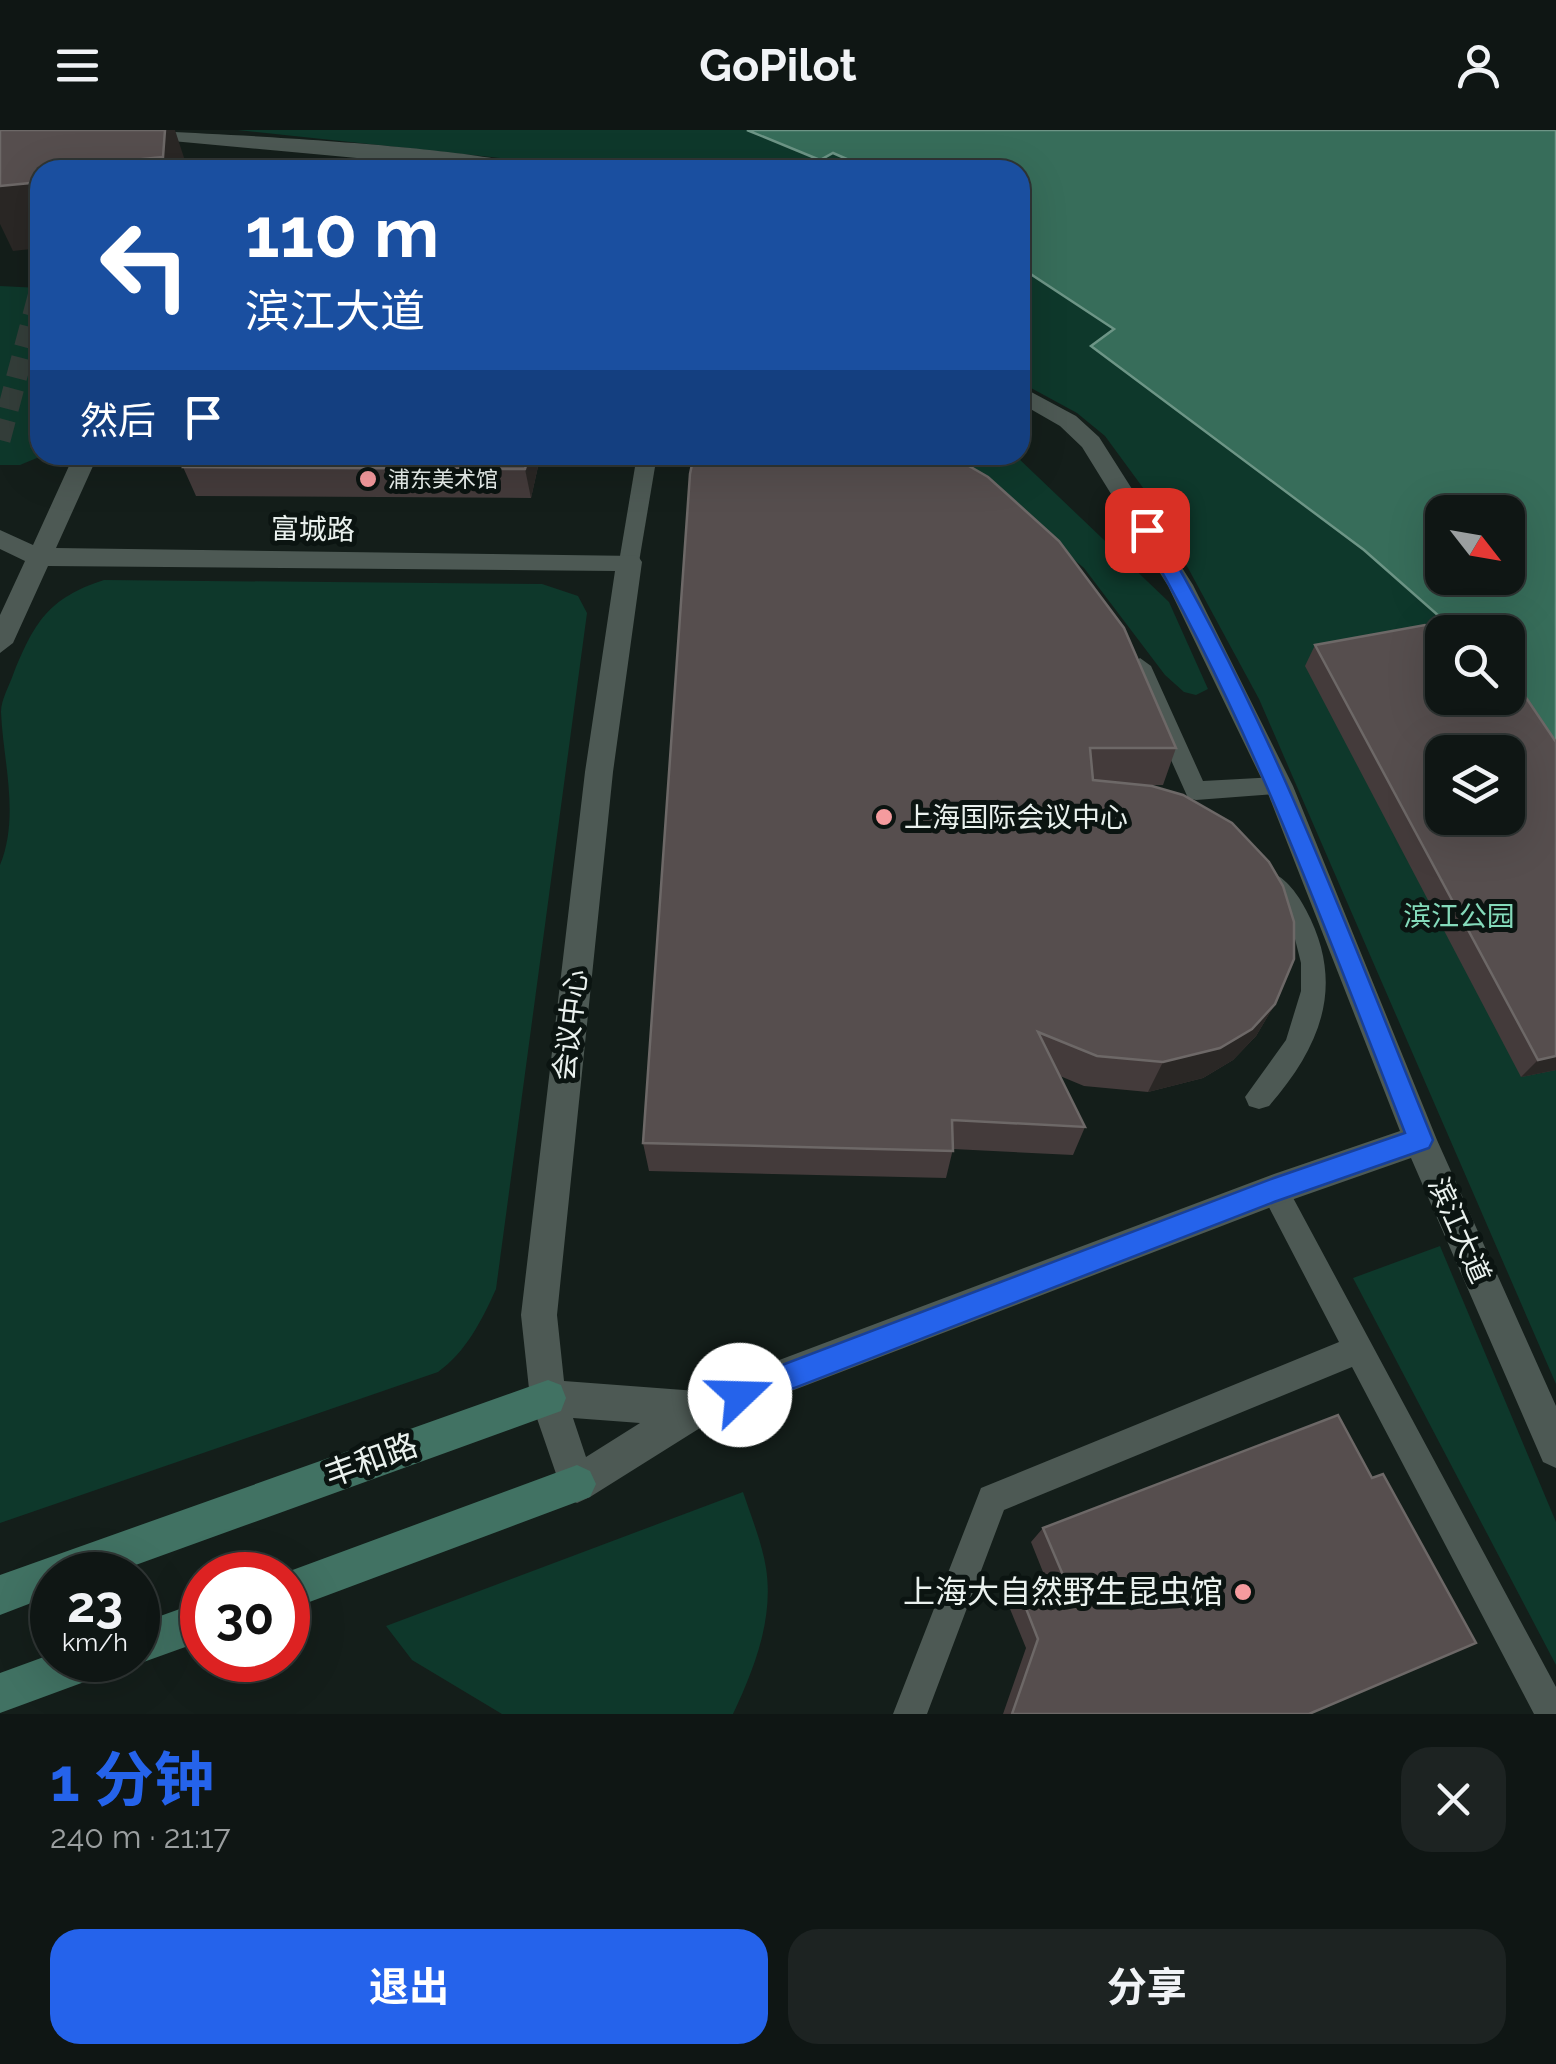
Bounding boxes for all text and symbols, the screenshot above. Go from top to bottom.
icon: menu [50,38,105,93]
icon: person [1451,38,1506,93]
text: GoPilot [699,39,857,92]
text: 110 m [245,191,439,273]
icon: left [80,200,210,330]
text: 滨江大道 [245,285,425,338]
icon: arrive [176,390,231,445]
text: 然后 [80,398,156,443]
place label: 浦东美术馆 [388,466,498,492]
marker: 浦东美术馆 [357,468,379,490]
pin [1105,488,1190,573]
north arrow [1425,495,1525,595]
map controls [1425,495,1525,835]
icon: arrive [1120,503,1175,558]
street label: 富城路 [271,512,355,547]
button: search [1425,615,1525,715]
button: layers [1425,735,1525,835]
place label: 上海国际会议中心 [904,801,1128,834]
marker: 上海国际会议中心 [873,806,895,828]
park label: 滨江公园 [1403,900,1515,933]
street label: 会议中心 [547,967,594,1083]
street label: 滨江大道 [1422,1172,1497,1288]
position arrow [688,1343,792,1447]
street label: 丰和路 [319,1426,422,1493]
speed limit sign: 30 [180,1552,310,1682]
place label: 上海大自然野生昆虫馆 [903,1573,1223,1610]
text: 23 [67,1575,123,1634]
marker: 上海大自然野生昆虫馆 [1232,1581,1254,1603]
text: km/h [62,1627,128,1657]
text: 1 分钟 [50,1745,214,1815]
button: close [1401,1747,1506,1852]
text: 240 m · 21:17 [50,1818,231,1855]
button: 退出 [50,1929,768,2044]
button: 分享 [788,1929,1506,2044]

